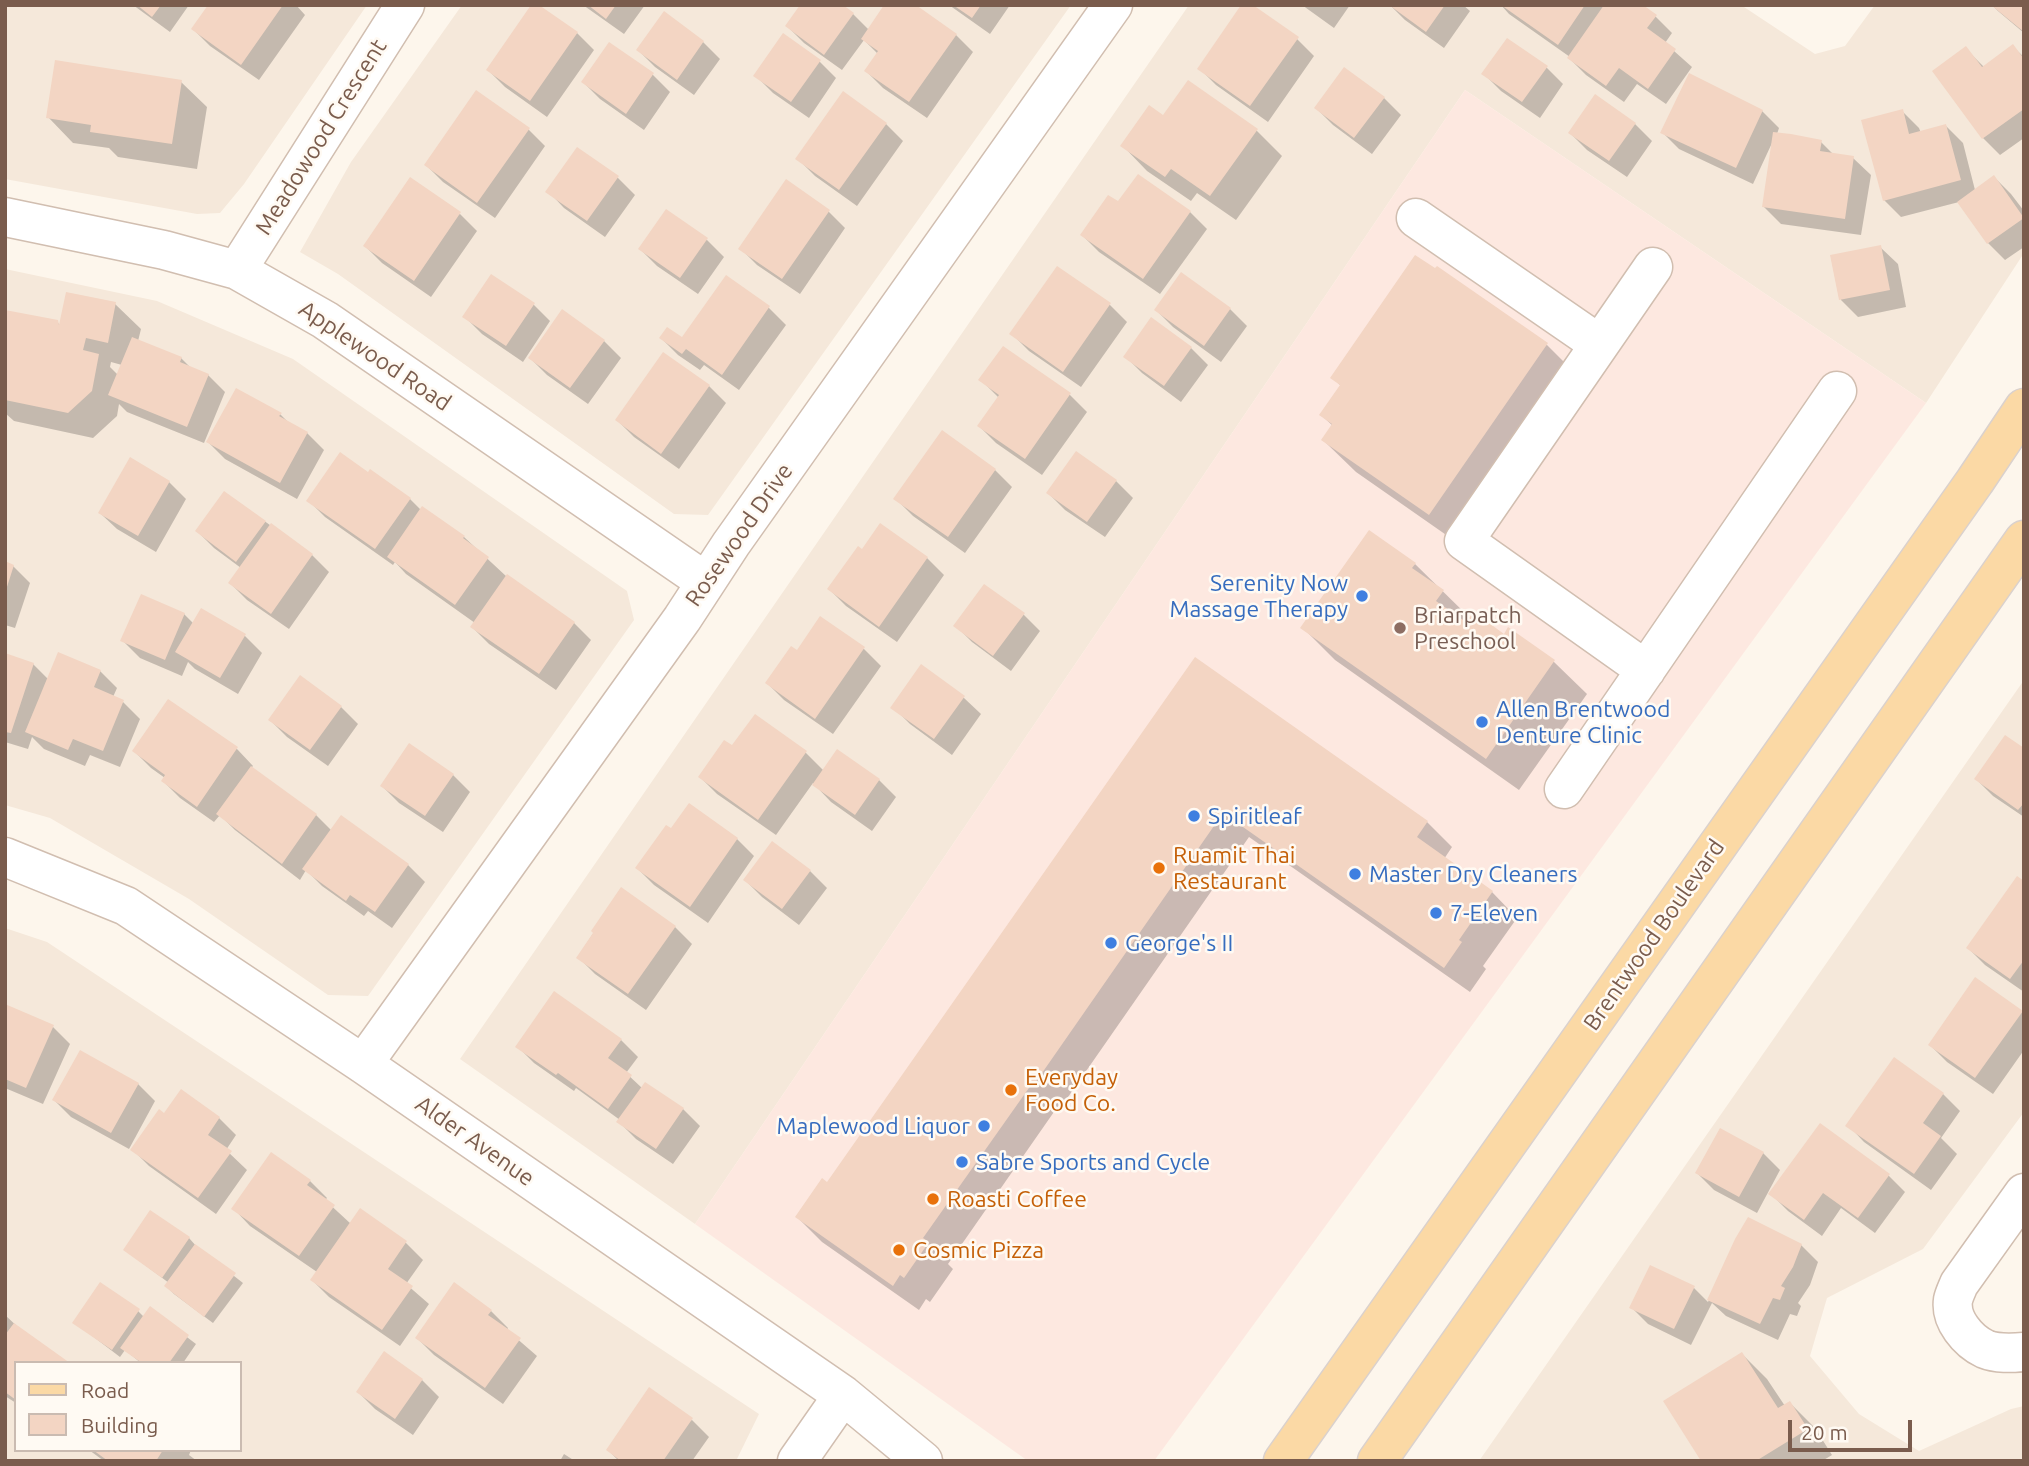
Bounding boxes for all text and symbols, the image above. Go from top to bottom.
street label: Meadowood Crescent [249,34,393,240]
street label: Applewood Road [294,295,456,417]
street label: Rosewood Drive [679,458,799,612]
place label: Serenity Now Massage Therapy [1170,569,1348,623]
marker: Serenity Now Massage Therapy [1354,588,1370,604]
place label: Briarpatch Preschool [1414,601,1522,655]
marker: Briarpatch Preschool [1392,620,1408,636]
place label: Allen Brentwood Denture Clinic [1496,695,1670,749]
marker: Allen Brentwood Denture Clinic [1474,714,1490,730]
place label: Spiritleaf [1208,802,1302,830]
marker: Spiritleaf [1186,808,1202,824]
street label: Brentwood Boulevard [1578,834,1730,1036]
place label: Ruamit Thai Restaurant [1173,841,1295,895]
marker: Ruamit Thai Restaurant [1151,860,1167,876]
place label: Master Dry Cleaners [1369,860,1577,888]
marker: Master Dry Cleaners [1347,866,1363,882]
place label: 7-Eleven [1450,899,1538,927]
marker: 7-Eleven [1428,905,1444,921]
place label: George's II [1125,929,1233,957]
marker: George's II [1103,935,1119,951]
place label: Everyday Food Co. [1025,1063,1118,1117]
marker: Everyday Food Co. [1003,1082,1019,1098]
street label: Alder Avenue [410,1090,540,1192]
place label: Maplewood Liquor [777,1112,970,1140]
marker: Maplewood Liquor [976,1118,992,1134]
place label: Sabre Sports and Cycle [976,1148,1210,1176]
marker: Sabre Sports and Cycle [954,1154,970,1170]
place label: Roasti Coffee [947,1185,1087,1213]
marker: Roasti Coffee [925,1191,941,1207]
place label: Cosmic Pizza [913,1236,1044,1264]
marker: Cosmic Pizza [891,1242,907,1258]
legend [14,1361,242,1452]
text: Road [81,1378,129,1402]
scale bar [1791,1406,1915,1450]
text: Building [81,1413,158,1437]
text: 20 m [1801,1420,1848,1444]

